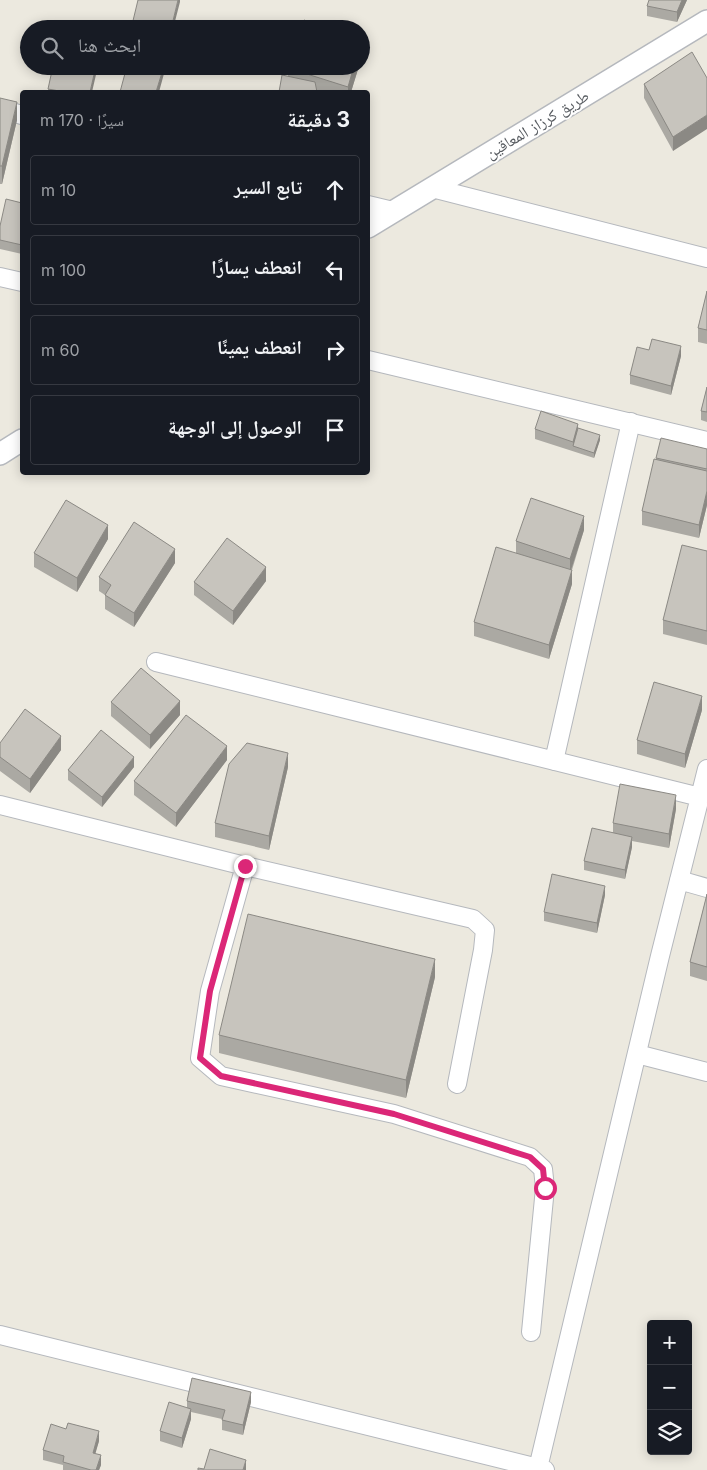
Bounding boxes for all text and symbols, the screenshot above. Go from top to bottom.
search box [20,20,370,75]
icon: search [38,34,66,62]
text: ابحث هنا [78,34,141,57]
street label: طريق كرزاز المعاقين [482,85,593,164]
text: 3 دقيقة [287,107,350,132]
text: سيرًا · 170 m [40,110,124,130]
text: تابع السير [234,176,302,199]
icon: ahead [321,176,349,204]
text: 10 m [41,180,76,200]
text: انعطف يسارًا [211,256,302,279]
icon: left [321,256,349,284]
text: 100 m [41,260,86,280]
text: انعطف يمينًا [217,336,302,359]
icon: right [321,336,349,364]
text: 60 m [41,340,80,360]
text: الوصول إلى الوجهة [168,416,302,439]
icon: arrive [321,416,349,444]
route end [234,855,257,878]
route start [534,1177,557,1200]
map controls [647,1320,692,1455]
button: + [647,1320,692,1365]
button: − [647,1365,692,1410]
button: layers [647,1410,692,1455]

